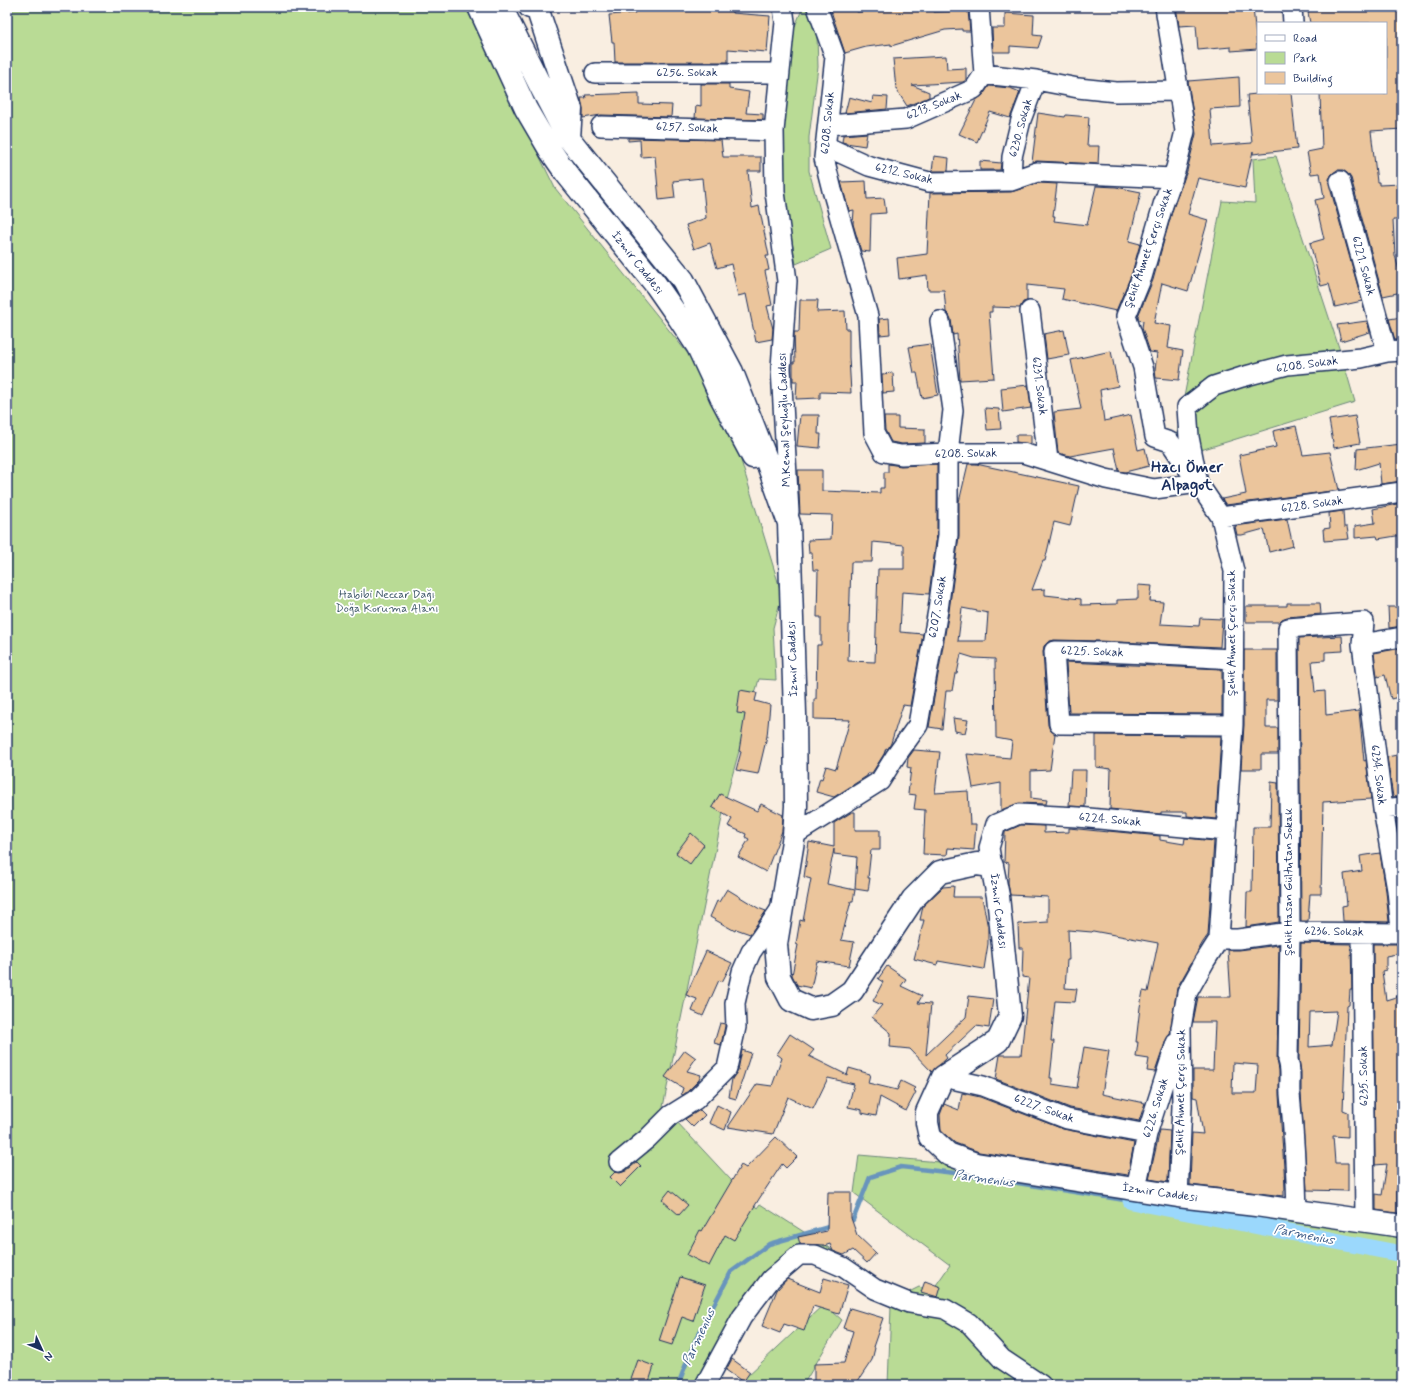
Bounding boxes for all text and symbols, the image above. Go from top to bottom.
legend [1257,22,1387,94]
text: Road [1293,31,1317,47]
text: Park [1293,51,1317,67]
street label: 6256. Sokak [656,65,718,81]
text: Building [1293,71,1333,88]
street label: 6213. Sokak [904,88,964,124]
street label: 6208. Sokak [817,91,839,155]
street label: 6230. Sokak [1005,97,1037,159]
street label: 6257. Sokak [655,119,719,137]
street label: 6212. Sokak [873,160,935,188]
street label: Şehit Ahmet Çerçi Sokak [1121,186,1177,310]
street label: İzmir Caddesi [607,228,667,298]
street label: 6221. Sokak [1347,234,1379,298]
street label: M.Kemal Şeyhoğlu Caddesi [775,352,795,487]
street label: 6208. Sokak [1275,353,1339,377]
street label: 6231. Sokak [1027,356,1051,416]
street label: 6208. Sokak [935,445,997,463]
district label: Hacı Ömer Alpagot [1151,457,1223,498]
street label: 6228. Sokak [1280,493,1344,517]
street label: Şehit Ahmet Çerçi Sokak [1224,570,1240,696]
street label: 6207. Sokak [925,575,951,639]
park label: Habibi Neccar Dağı Doğa Koruma Alanı [336,587,438,617]
street label: İzmir Caddesi [784,620,802,697]
street label: 6225. Sokak [1060,643,1124,661]
street label: 6234. Sokak [1366,744,1390,806]
street label: Şehit Hasan Gültutan Sokak [1281,808,1297,956]
street label: 6224. Sokak [1078,809,1142,831]
street label: İzmir Caddesi [985,872,1011,950]
street label: 6236. Sokak [1304,923,1364,941]
street label: Şehit Ahmet Çerçi Sokak [1172,1029,1190,1155]
street label: 6235. Sokak [1355,1045,1373,1106]
street label: 6226. Sokak [1139,1076,1173,1140]
street label: 6227. Sokak [1012,1091,1076,1127]
water label: Parmenius [953,1166,1016,1192]
street label: İzmir Caddesi [1121,1180,1199,1206]
water label: Parmenius [1273,1221,1337,1249]
water label: Parmenius [678,1305,720,1368]
north arrow [22,1330,62,1370]
text: N [41,1349,56,1364]

